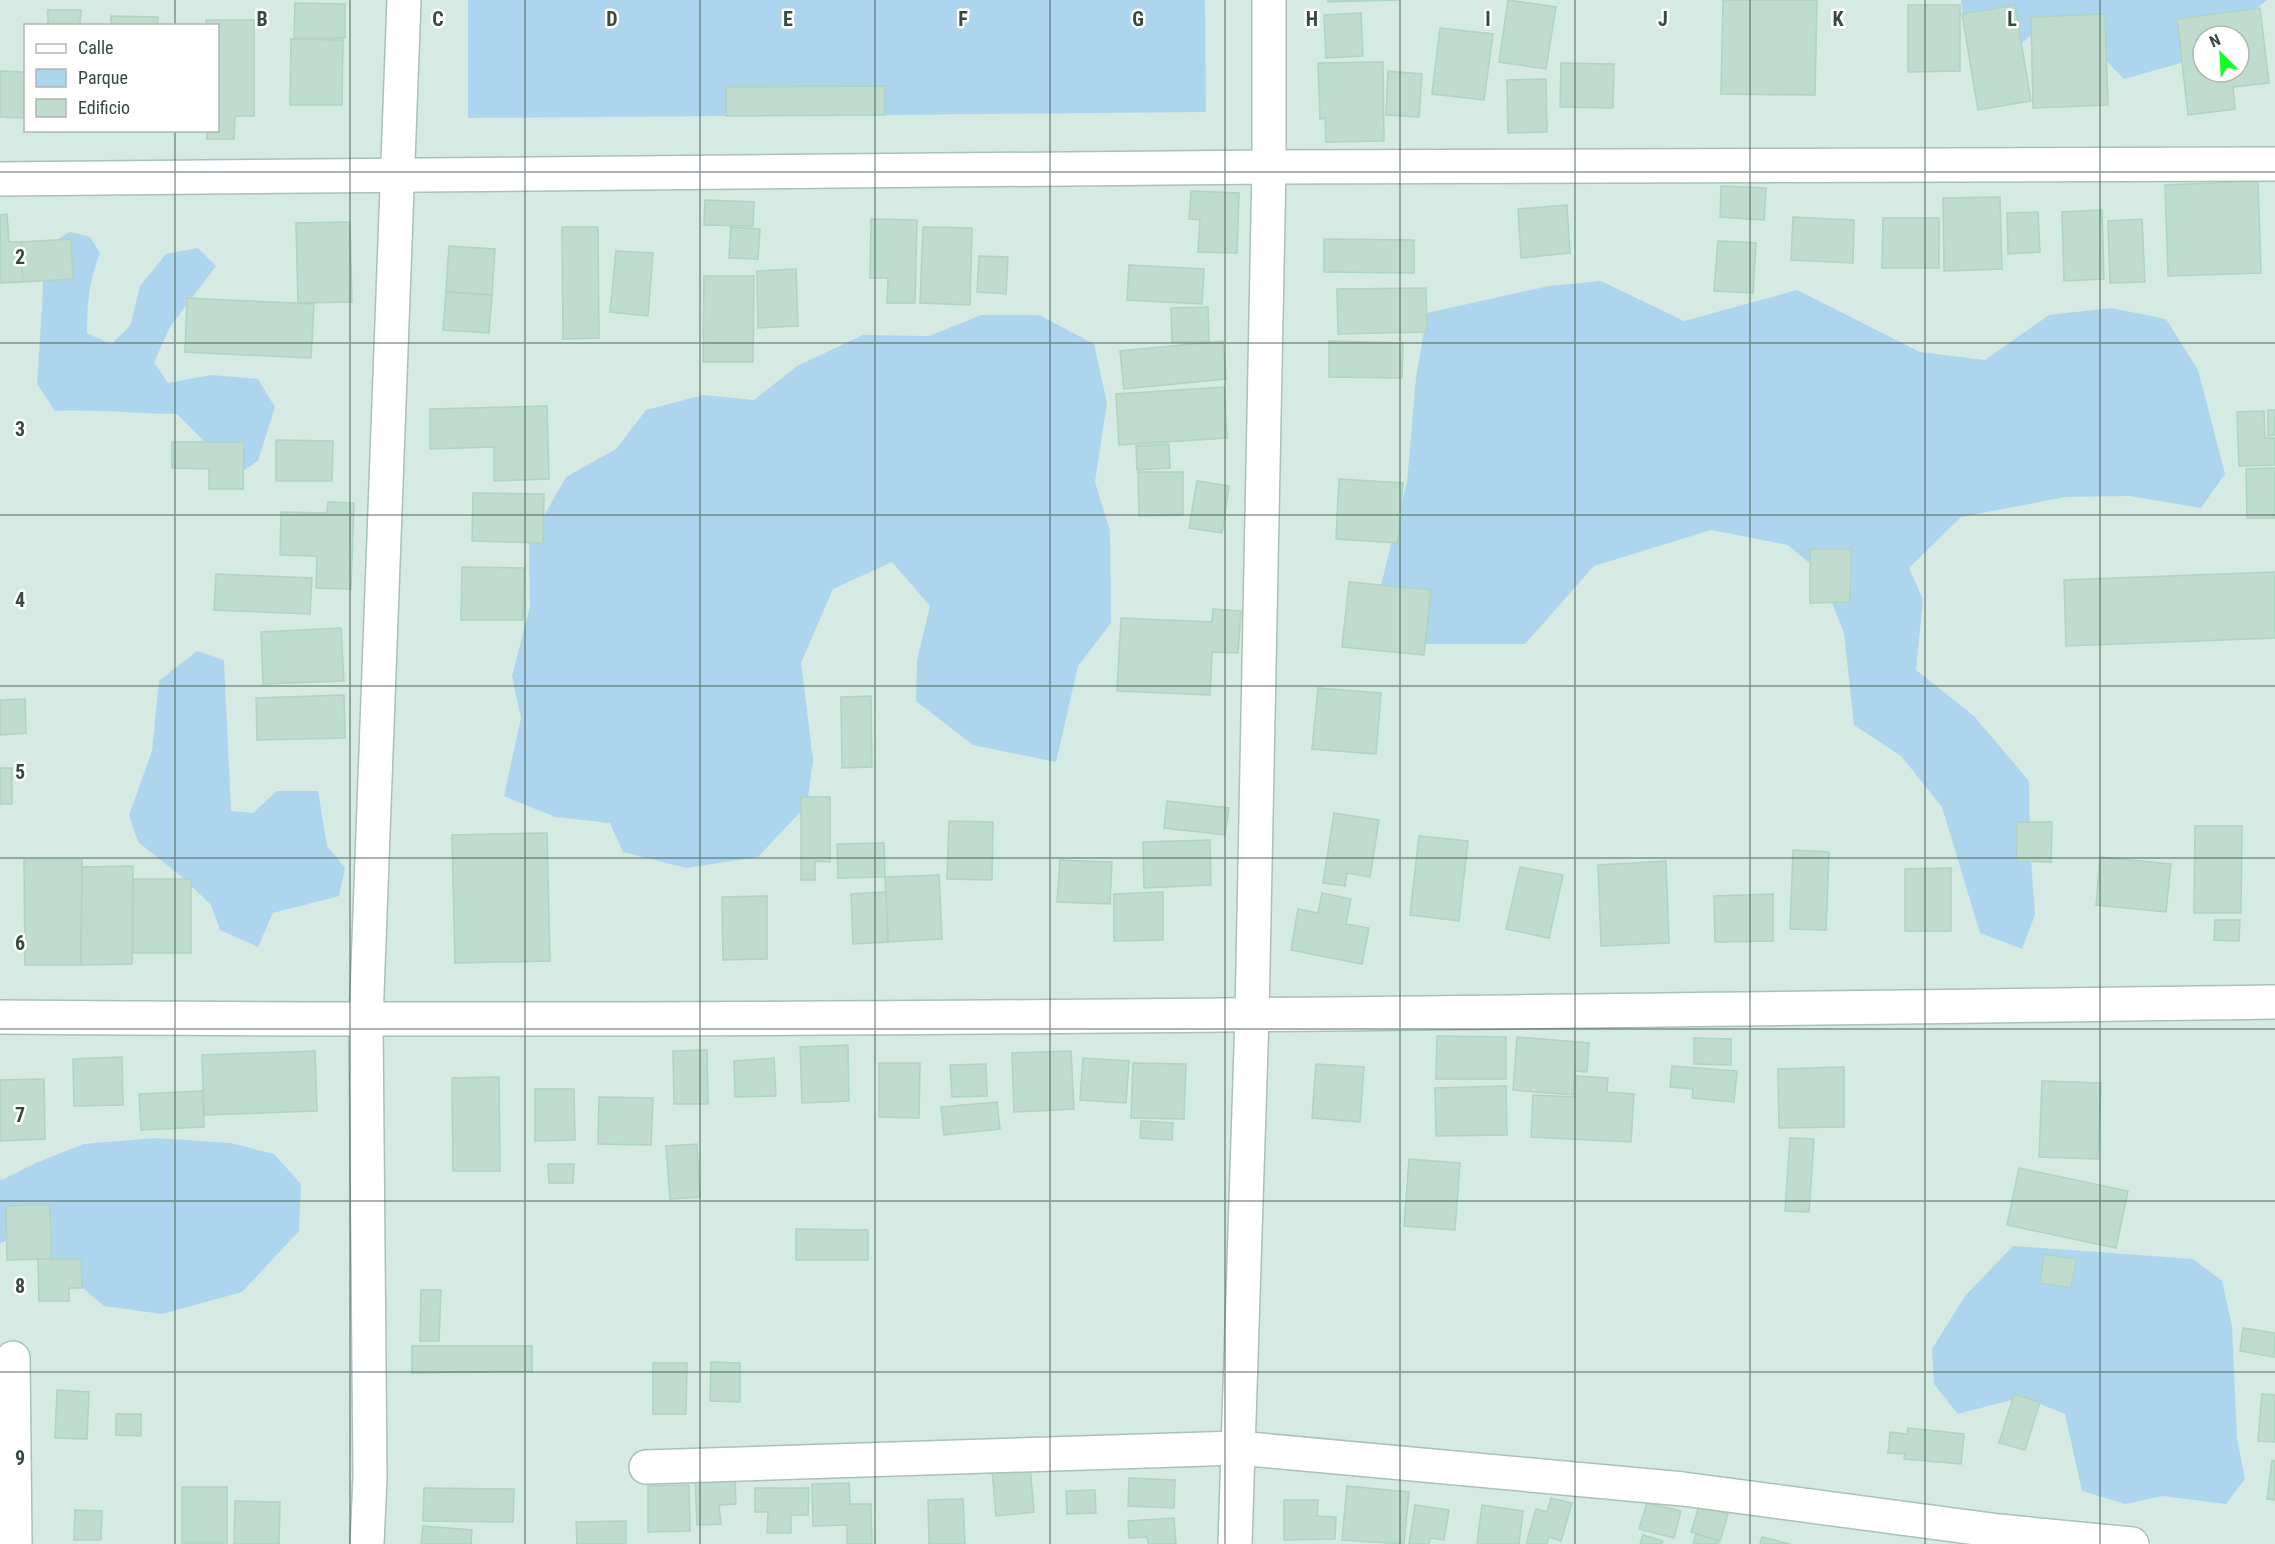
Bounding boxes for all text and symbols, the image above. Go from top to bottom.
text: B [256,7,268,31]
text: C [432,7,444,31]
text: D [606,7,618,31]
text: E [783,7,793,31]
text: F [958,7,968,31]
text: G [1132,7,1144,31]
text: H [1306,7,1318,31]
text: I [1485,7,1491,31]
text: J [1658,7,1668,31]
text: K [1832,7,1844,31]
text: L [2007,7,2017,31]
legend [24,24,219,132]
north arrow [2191,24,2251,84]
text: N [2207,30,2223,51]
text: Calle [78,37,114,58]
text: Parque [78,67,128,88]
text: Edificio [78,97,130,118]
text: 2 [15,245,25,269]
text: 3 [15,417,25,441]
text: 4 [15,588,25,612]
text: 5 [15,760,25,784]
text: 6 [15,931,25,955]
text: 7 [15,1103,25,1127]
text: 8 [15,1274,25,1298]
text: 9 [15,1446,25,1470]

